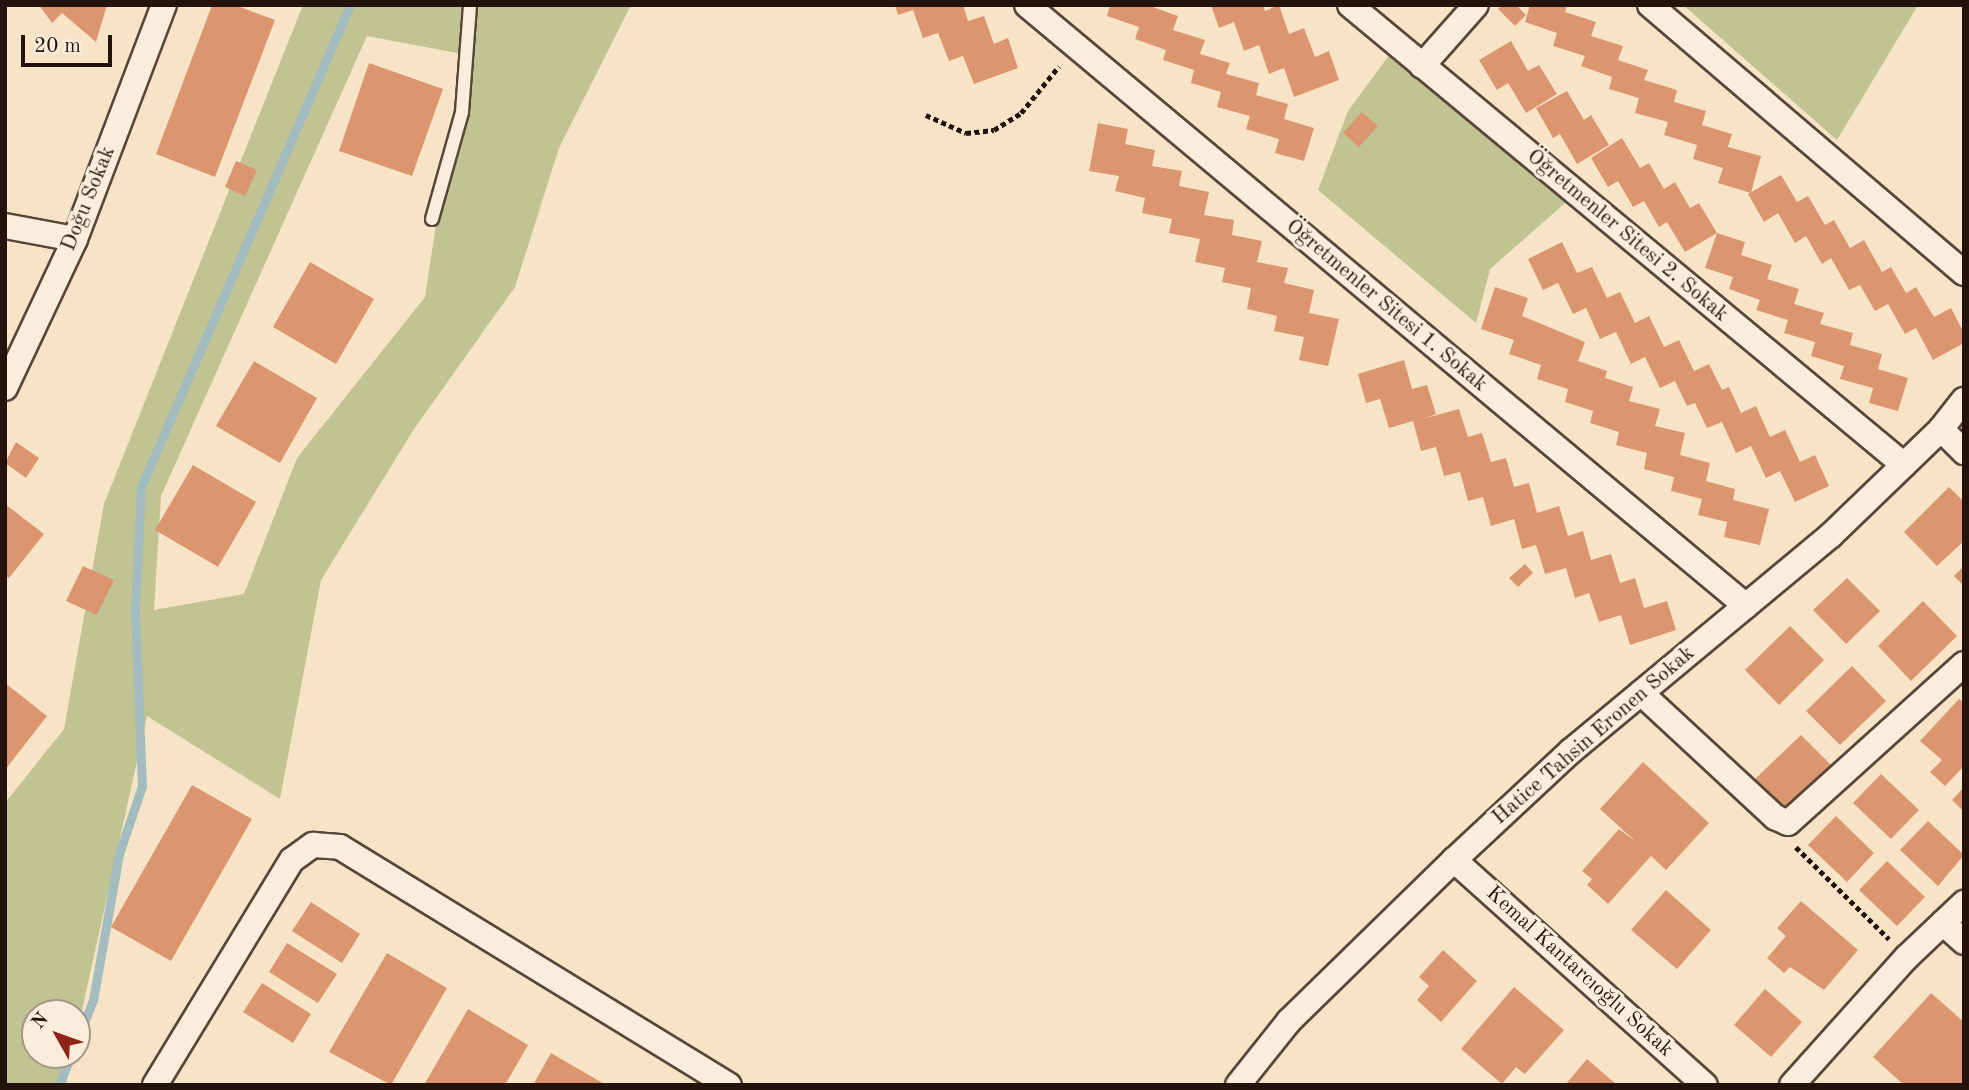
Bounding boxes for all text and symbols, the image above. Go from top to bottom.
scale bar [24,21,116,65]
text: 20 m [34,36,81,57]
street label: Doğu Sokak [57,143,121,255]
street label: Öğretmenler Sitesi 2. Sokak [1521,144,1733,328]
street label: Öğretmenler Sitesi 1. Sokak [1280,214,1492,398]
street label: Hatice Tahsin Eronen Sokak [1488,641,1700,831]
street label: Kemal Kantarcıoğlu Sokak [1480,881,1678,1063]
north arrow [21,999,91,1069]
text: N [29,1010,53,1033]

